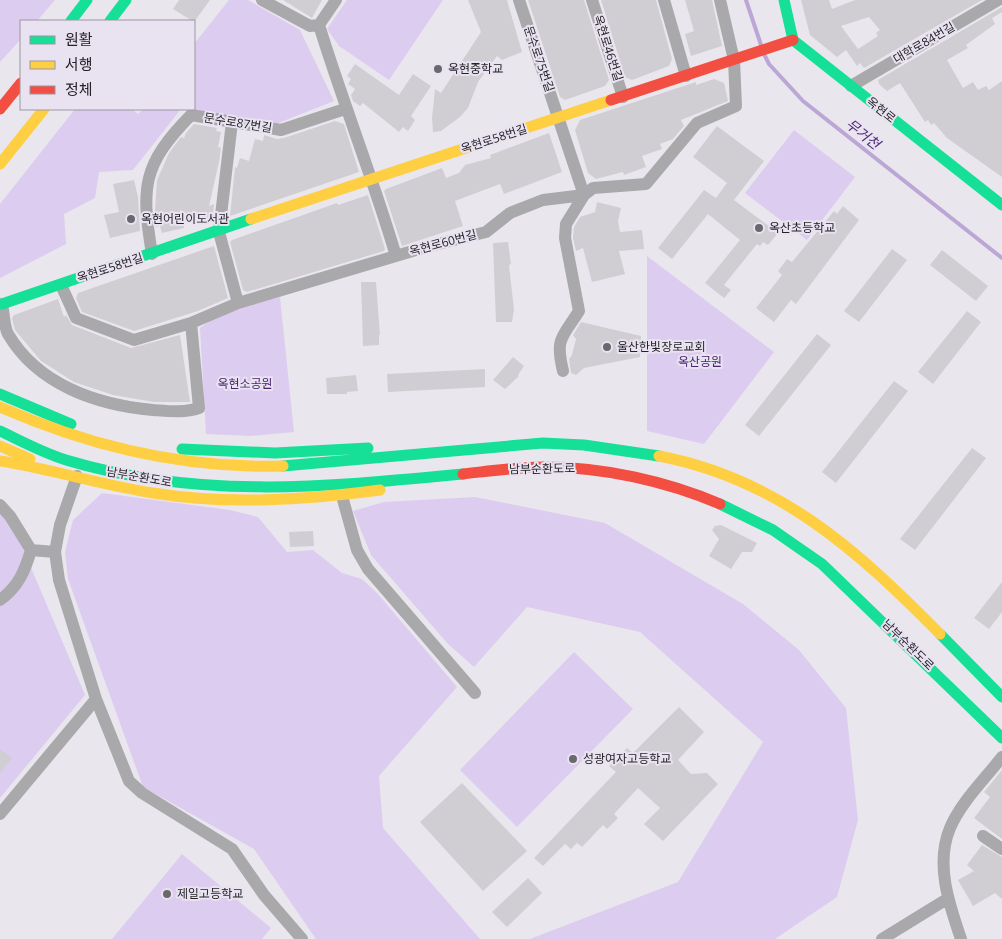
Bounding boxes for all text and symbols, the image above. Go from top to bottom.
street label: 옥현로46번길 [590,12,627,83]
street label: 대학로84번길 [890,18,958,67]
legend [20,20,195,110]
street label: 문수로75번길 [520,23,559,94]
text: 원활 [65,29,93,49]
text: 서행 [65,54,93,74]
place label: 옥현중학교 [448,60,503,77]
marker: 옥현중학교 [432,63,444,75]
text: 정체 [65,79,93,99]
street label: 옥현로 [863,93,900,127]
street label: 문수로87번길 [203,109,273,136]
water label: 무거천 [842,114,885,154]
street label: 옥현로58번길 [458,120,529,157]
place label: 옥현어린이도서관 [141,210,229,227]
marker: 옥현어린이도서관 [125,213,137,225]
place label: 옥산초등학교 [769,219,835,236]
marker: 옥산초등학교 [753,222,765,234]
street label: 옥현로60번길 [407,225,478,260]
street label: 옥현로58번길 [74,249,145,286]
place label: 울산한빛장로교회 [617,338,705,355]
marker: 울산한빛장로교회 [601,341,613,353]
park label: 옥산공원 [678,353,722,370]
park label: 옥현소공원 [217,375,273,392]
street label: 남부순환도로 [509,459,575,478]
street label: 남부순환도로 [105,462,173,491]
street label: 남부순환도로 [879,616,938,674]
place label: 성광여자고등학교 [583,750,671,767]
marker: 성광여자고등학교 [567,753,579,765]
place label: 제일고등학교 [177,885,243,902]
marker: 제일고등학교 [161,888,173,900]

